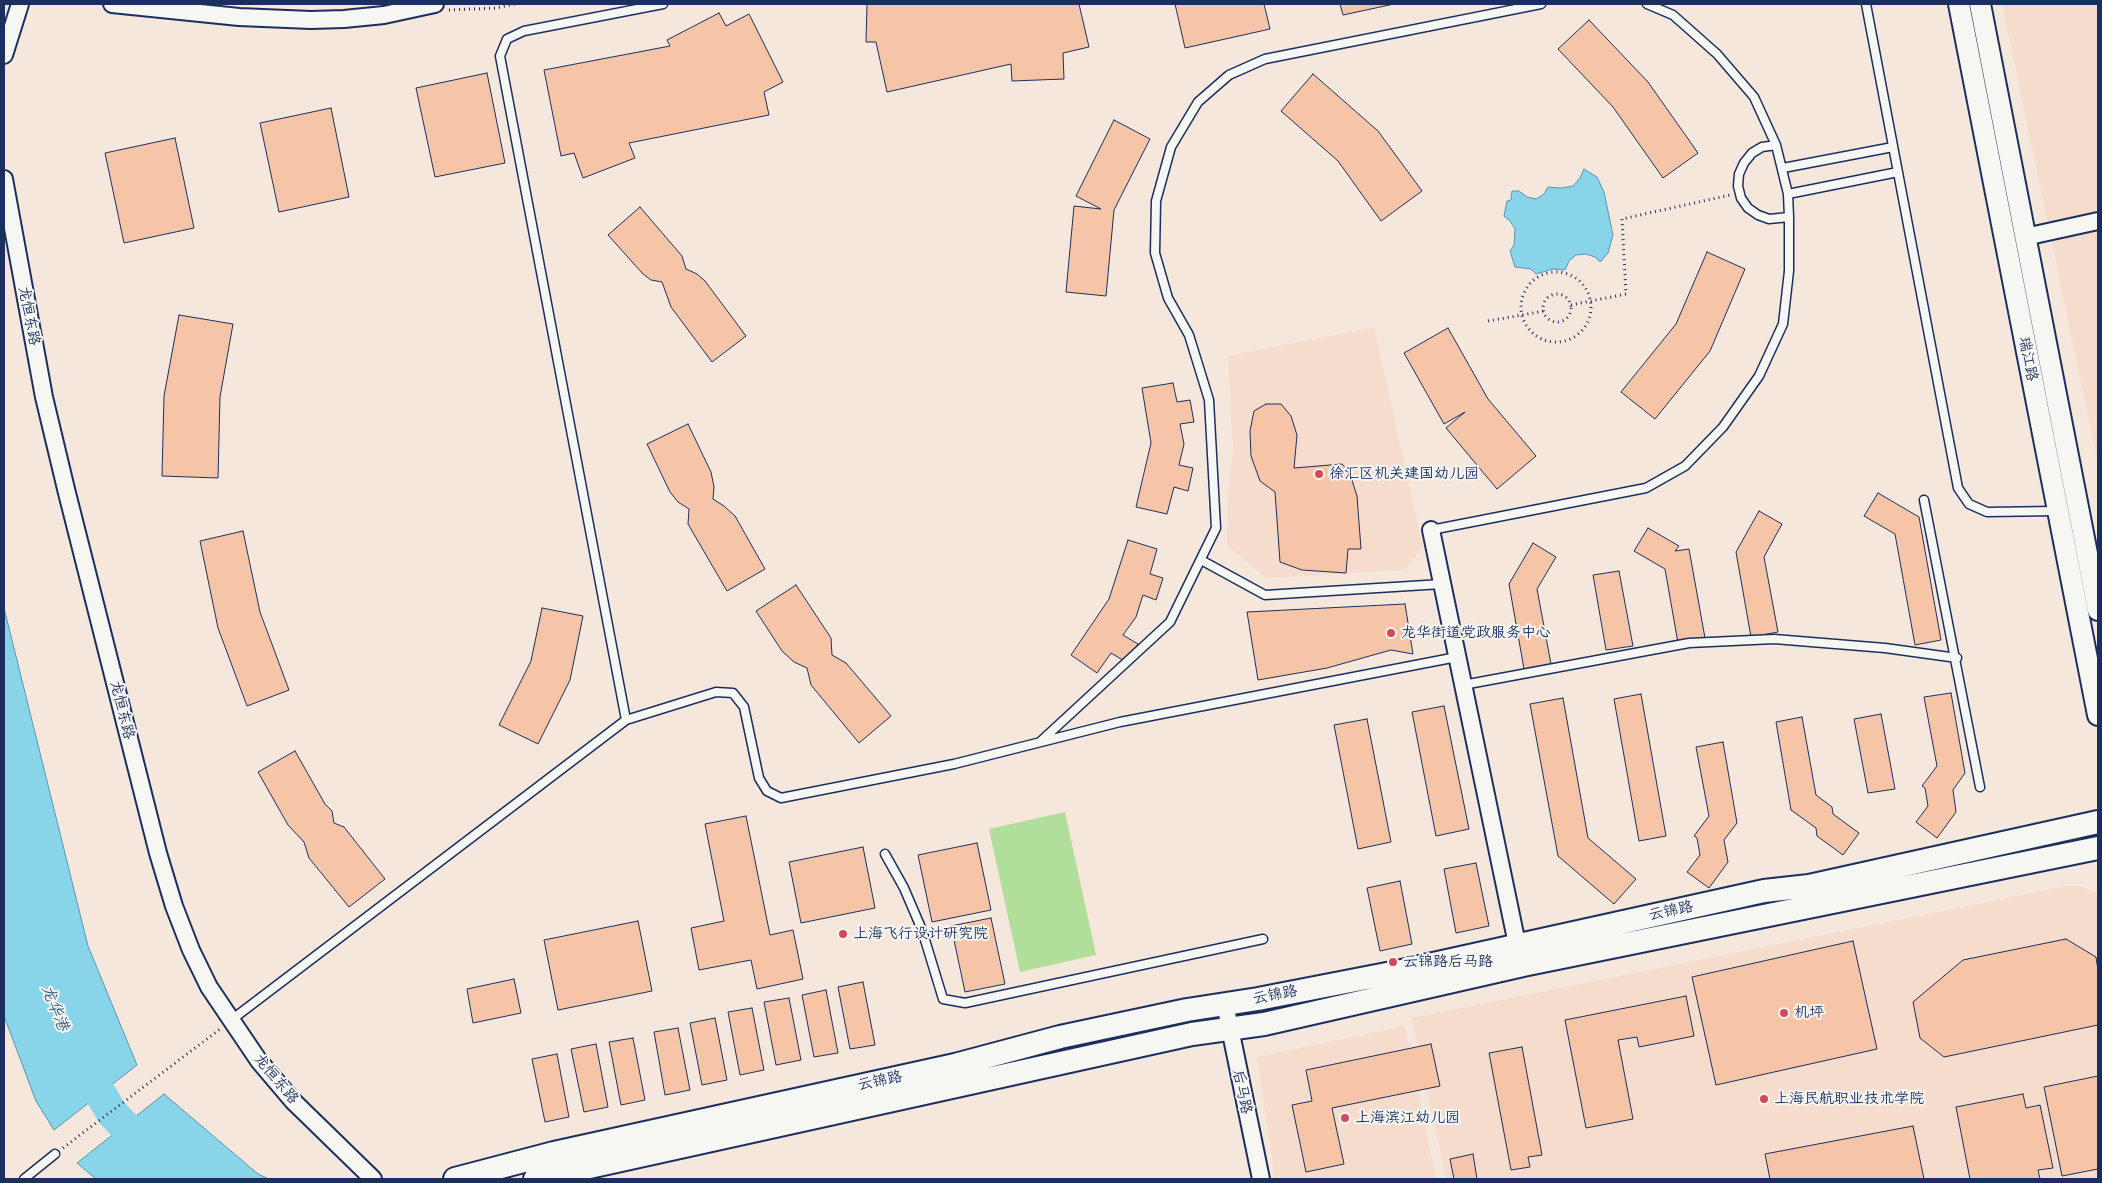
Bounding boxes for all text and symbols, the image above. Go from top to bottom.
street label: 龙恒东路 [14,285,44,347]
street label: 瑞江路 [2015,335,2041,383]
place label: 徐汇区机关建国幼儿园 [1329,465,1479,483]
marker: 徐汇区机关建国幼儿园 [1313,468,1325,480]
place label: 龙华街道党政服务中心 [1401,624,1551,642]
marker: 龙华街道党政服务中心 [1385,627,1397,639]
street label: 龙恒东路 [106,679,138,741]
street label: 云锦路 [1647,898,1695,924]
place label: 上海飞行设计研究院 [853,925,988,943]
marker: 上海飞行设计研究院 [837,928,849,940]
place label: 云锦路后马路 [1403,953,1493,971]
marker: 云锦路后马路 [1387,956,1399,968]
water label: 龙华港 [37,982,73,1034]
street label: 云锦路 [1251,982,1299,1008]
place label: 机坪 [1794,1004,1824,1022]
marker: 机坪 [1778,1007,1790,1019]
street label: 龙恒东路 [250,1050,302,1108]
street label: 云锦路 [856,1068,904,1094]
street label: 后马路 [1229,1068,1255,1116]
place label: 上海民航职业技术学院 [1774,1090,1924,1108]
marker: 上海民航职业技术学院 [1758,1093,1770,1105]
place label: 上海滨江幼儿园 [1355,1109,1460,1127]
marker: 上海滨江幼儿园 [1339,1112,1351,1124]

